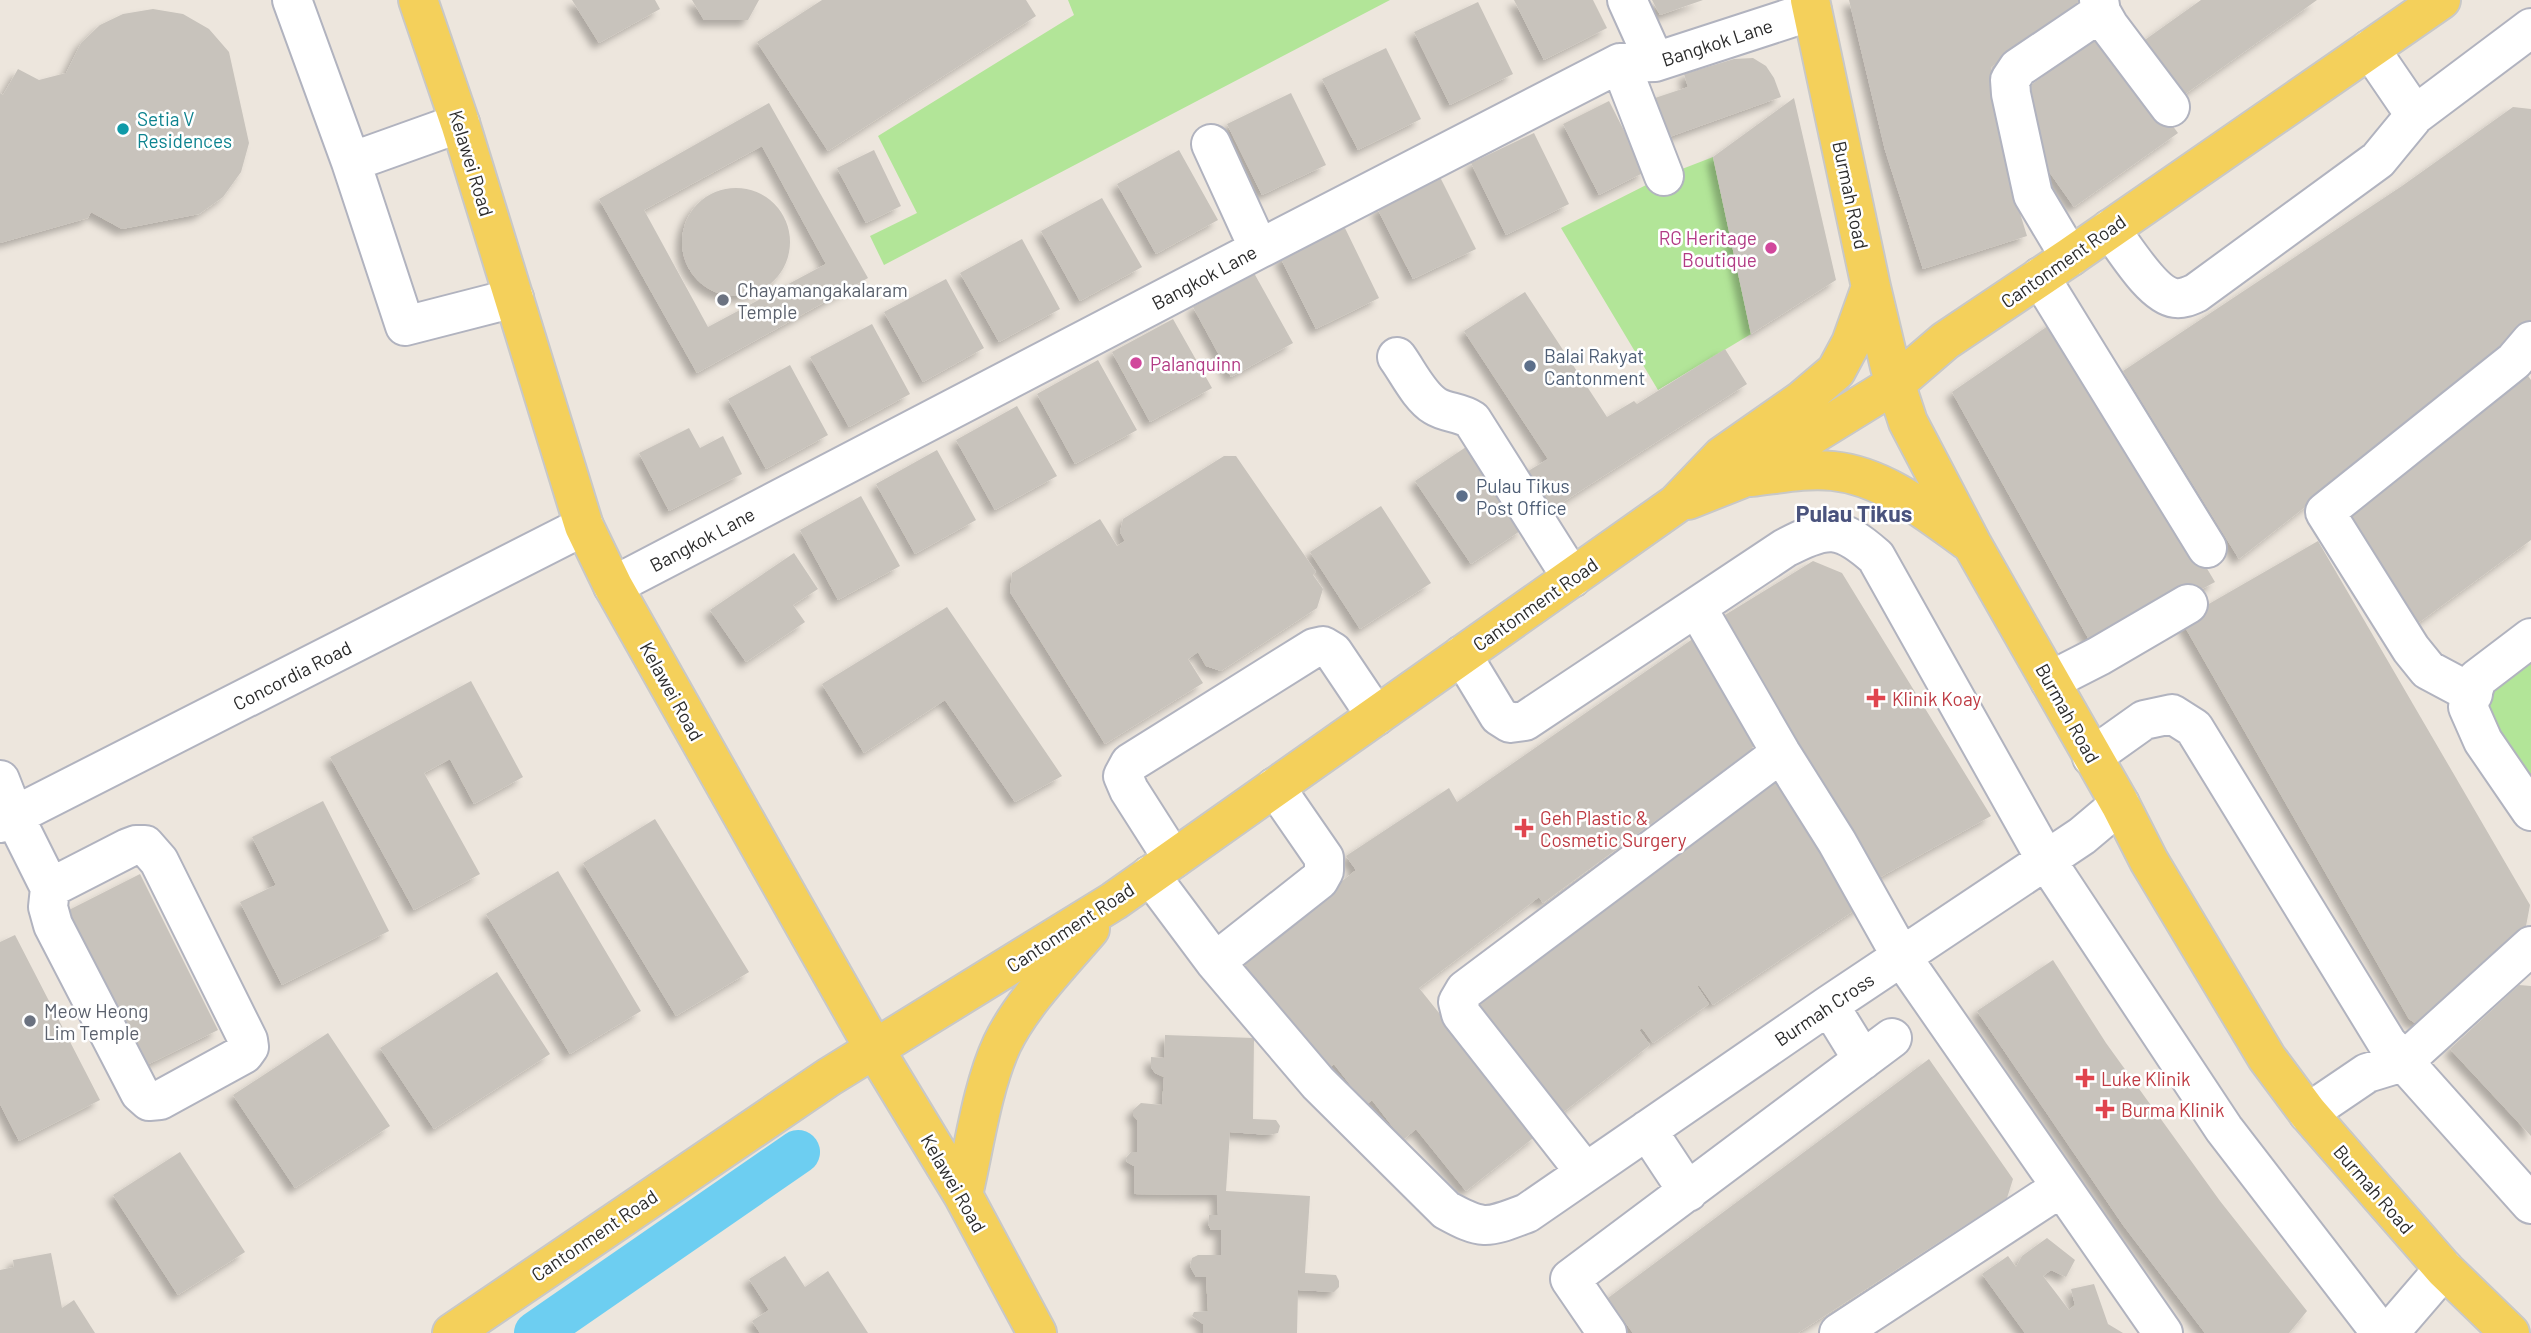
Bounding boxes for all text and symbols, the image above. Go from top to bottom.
street label: Bangkok Lane [1659,13,1775,71]
place label: Setia V Residences [137,107,232,152]
street label: Kelawei Road [445,107,499,219]
marker: Setia V Residences [115,121,131,137]
street label: Burmah Road [1828,139,1874,251]
street label: Cantonment Road [1996,209,2130,313]
place label: RG Heritage Boutique [1659,226,1757,271]
street label: Bangkok Lane [1148,240,1260,314]
marker: RG Heritage Boutique [1763,240,1779,256]
place label: Chayamangakalaram Temple [737,278,908,323]
marker: Chayamangakalaram Temple [715,292,731,308]
place label: Balai Rakyat Cantonment [1544,344,1645,389]
place label: Palanquinn [1150,352,1241,375]
marker: Palanquinn [1128,355,1144,371]
marker: Balai Rakyat Cantonment [1522,358,1538,374]
place label: Pulau Tikus Post Office [1476,474,1570,519]
marker: Pulau Tikus Post Office [1454,488,1470,504]
district label: Pulau Tikus [1796,499,1912,527]
street label: Bangkok Lane [646,502,758,576]
street label: Cantonment Road [1468,552,1602,656]
street label: Concordia Road [229,635,355,715]
street label: Kelawei Road [635,638,709,744]
street label: Burmah Road [2031,659,2105,767]
place label: Klinik Koay [1892,687,1982,710]
marker: Klinik Koay [1866,688,1886,708]
place label: Geh Plastic & Cosmetic Surgery [1540,806,1687,851]
marker: Geh Plastic & Cosmetic Surgery [1514,818,1534,838]
street label: Cantonment Road [1002,877,1138,977]
street label: Burmah Cross [1770,967,1878,1051]
place label: Meow Heong Lim Temple [44,999,149,1044]
marker: Meow Heong Lim Temple [22,1013,38,1029]
place label: Luke Klinik [2101,1067,2191,1090]
marker: Luke Klinik [2075,1068,2095,1088]
place label: Burma Klinik [2121,1098,2224,1121]
marker: Burma Klinik [2095,1099,2115,1119]
street label: Kelawei Road [917,1130,991,1236]
street label: Burmah Road [2329,1140,2419,1238]
street label: Cantonment Road [527,1184,661,1286]

